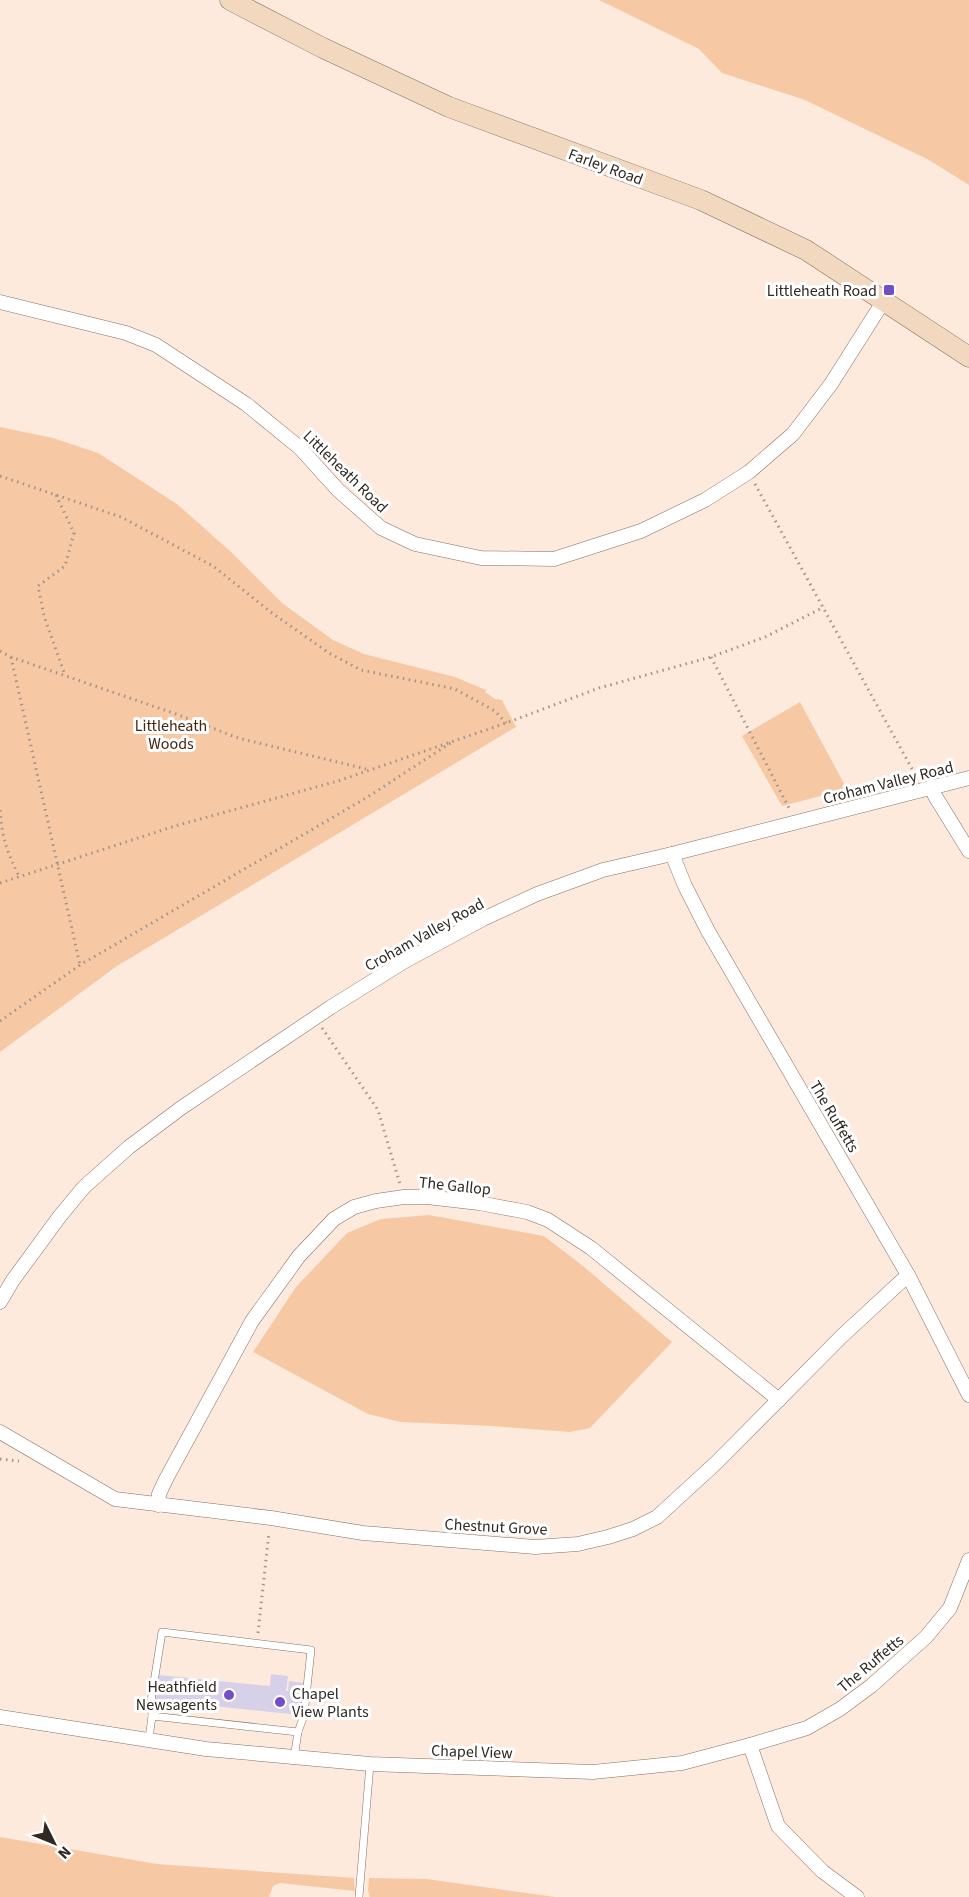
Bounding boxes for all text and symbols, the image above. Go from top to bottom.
street label: Farley Road [565,143,646,191]
place label: Littleheath Road [767,280,877,302]
marker: Littleheath Road [882,283,896,297]
street label: Littleheath Road [298,426,393,518]
park label: Littleheath Woods [135,715,207,755]
street label: Croham Valley Road [821,756,956,810]
street label: Croham Valley Road [361,893,488,977]
street label: The Ruffetts [804,1077,864,1157]
street label: The Gallop [418,1171,492,1201]
street label: Chestnut Grove [444,1513,548,1541]
street label: The Ruffetts [833,1629,909,1698]
place label: Heathfield Newsagents [136,1676,217,1716]
place label: Chapel View Plants [292,1683,369,1723]
marker: Heathfield Newsagents [222,1688,236,1702]
marker: Chapel View Plants [273,1695,287,1709]
street label: Chapel View [431,1740,514,1764]
north arrow [24,1813,84,1873]
text: N [53,1841,76,1864]

